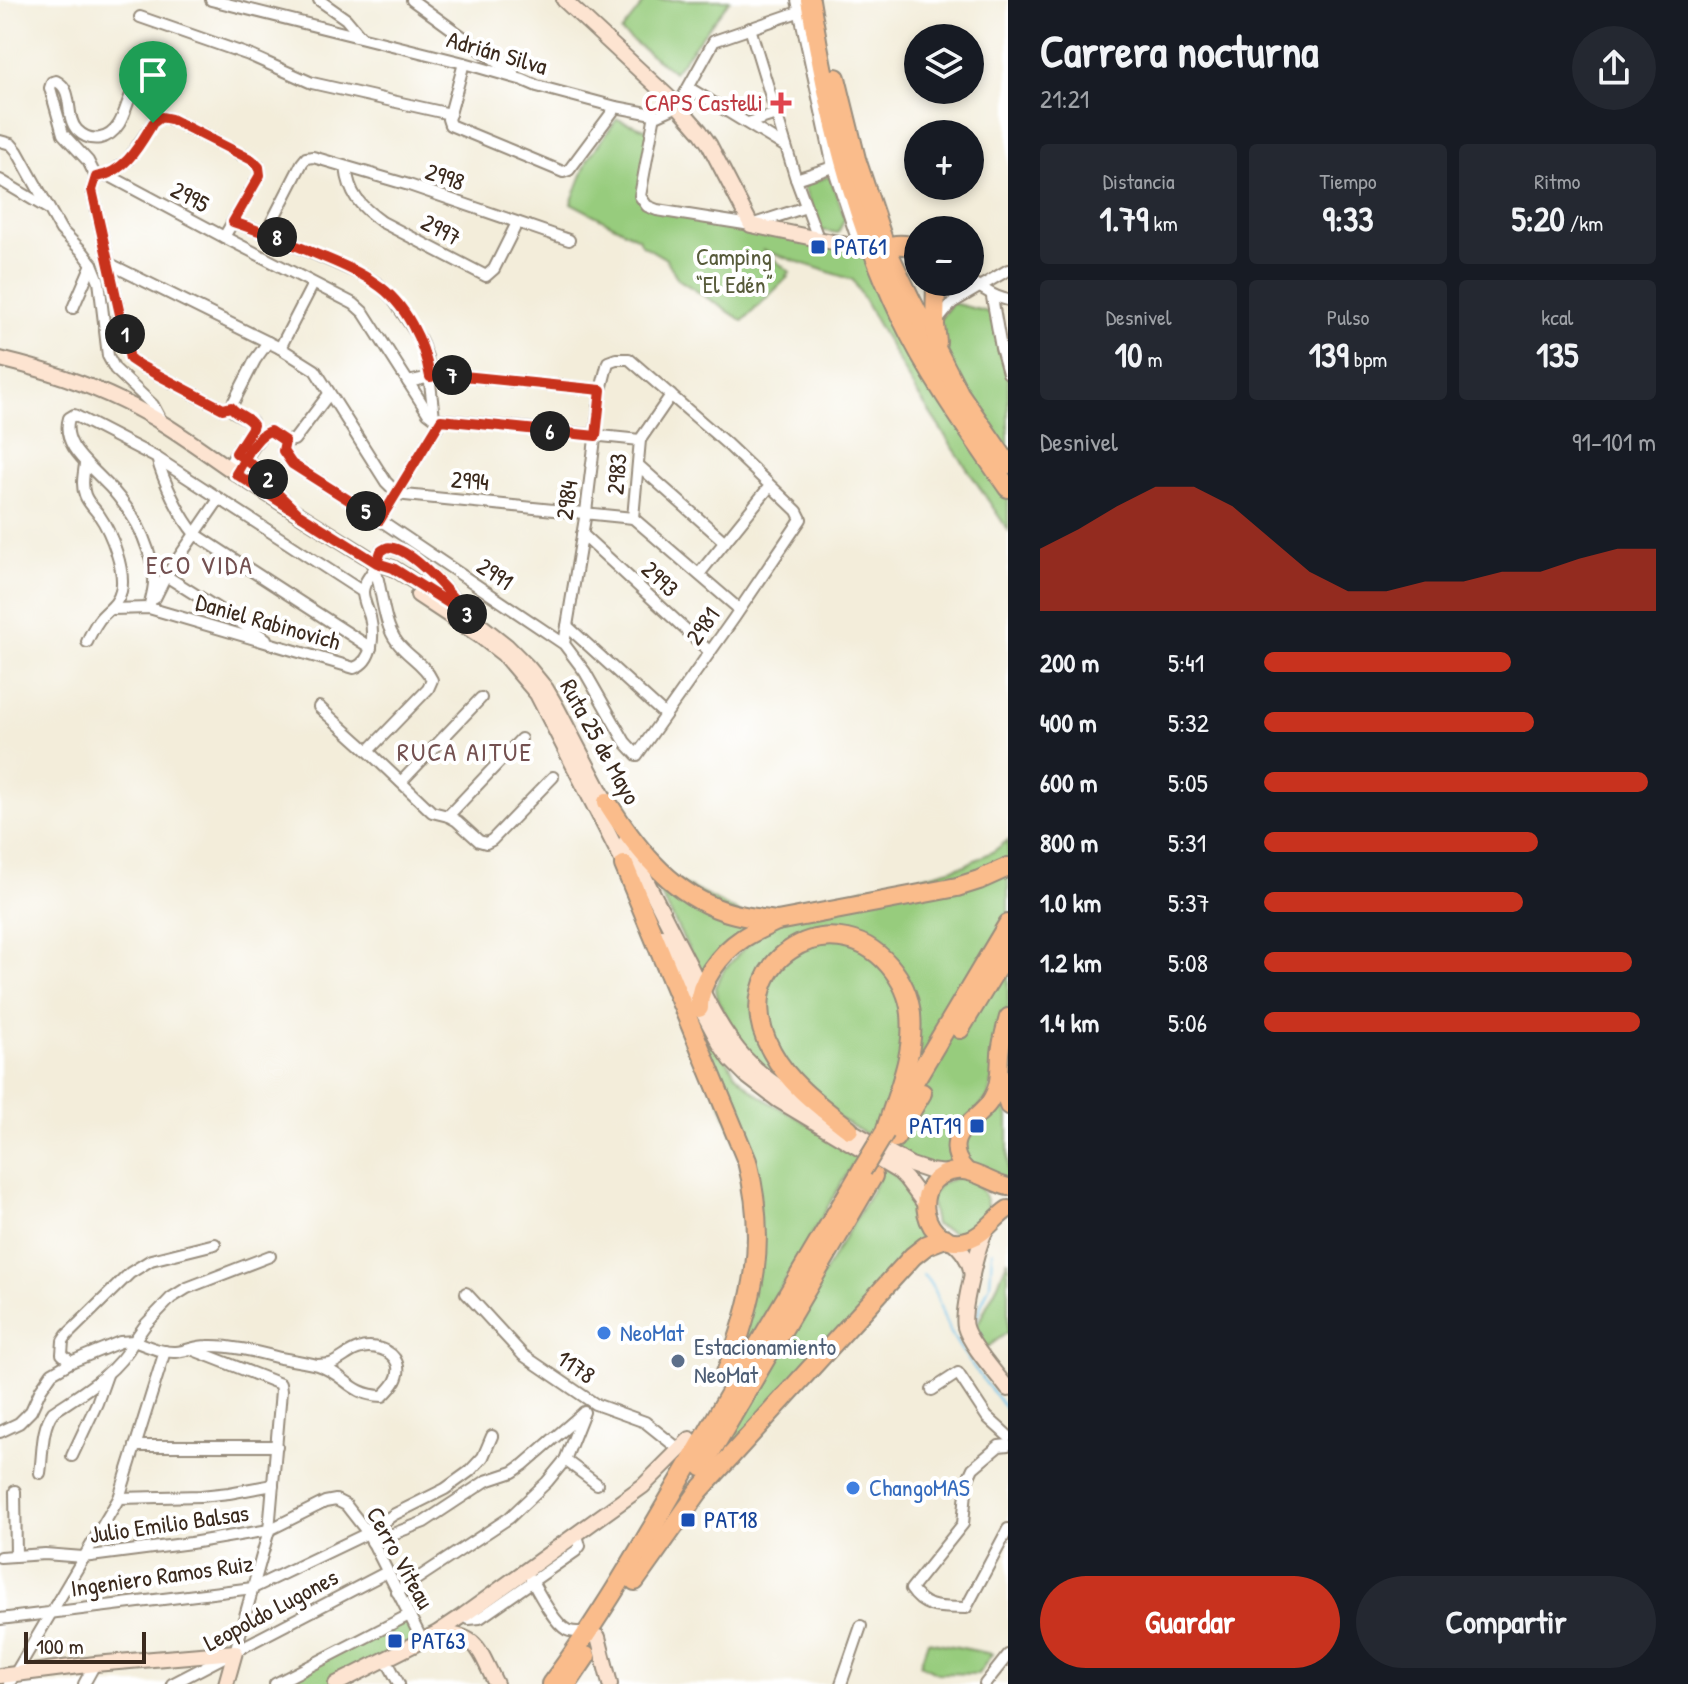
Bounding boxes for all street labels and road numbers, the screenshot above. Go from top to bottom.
street label: Adrián Silva [443,22,551,82]
street label: 2998 [422,155,469,198]
street label: 2995 [166,173,215,219]
street label: 2997 [416,205,467,253]
street label: 2983 [598,452,634,496]
street label: 2994 [450,462,490,498]
street label: 2984 [547,478,585,522]
street label: 2991 [471,549,520,597]
street label: 2993 [635,553,686,603]
street label: Daniel Rabinovich [192,585,344,657]
street label: 2981 [678,600,727,651]
street label: Ruta 25 de Mayo [553,673,649,810]
street label: 1178 [551,1342,602,1391]
street label: Julio Emilio Balsas [87,1496,251,1550]
street label: Cerro Viteau [360,1501,442,1615]
street label: Ingeniero Ramos Ruiz [68,1546,255,1604]
street label: Leopoldo Lugones [198,1560,343,1658]

